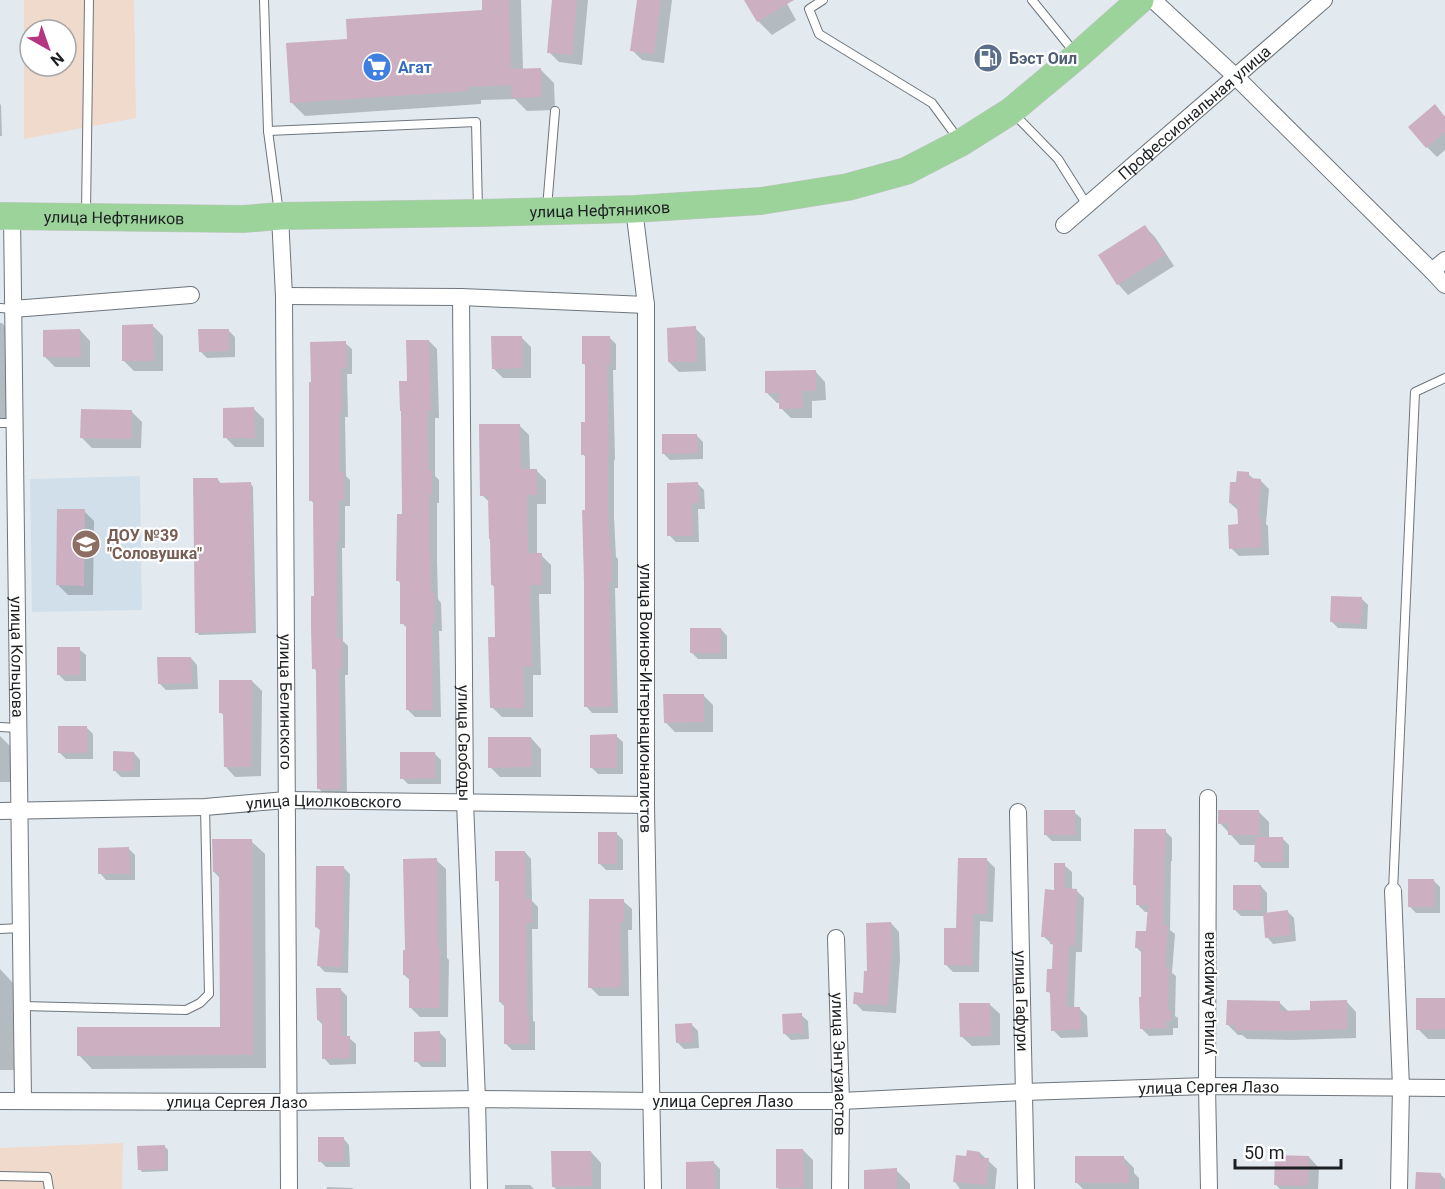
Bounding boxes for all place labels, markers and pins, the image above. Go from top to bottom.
fuel station icon: Бэст Оил [972,42,1004,74]
place label: Бэст Оил [1009,49,1077,68]
supermarket icon: Агат [361,51,393,83]
place label: Агат [398,58,432,77]
place label: ДОУ №39 "Соловушка" [107,526,202,563]
school or university icon: ДОУ №39 "Соловушка" [70,528,102,560]

